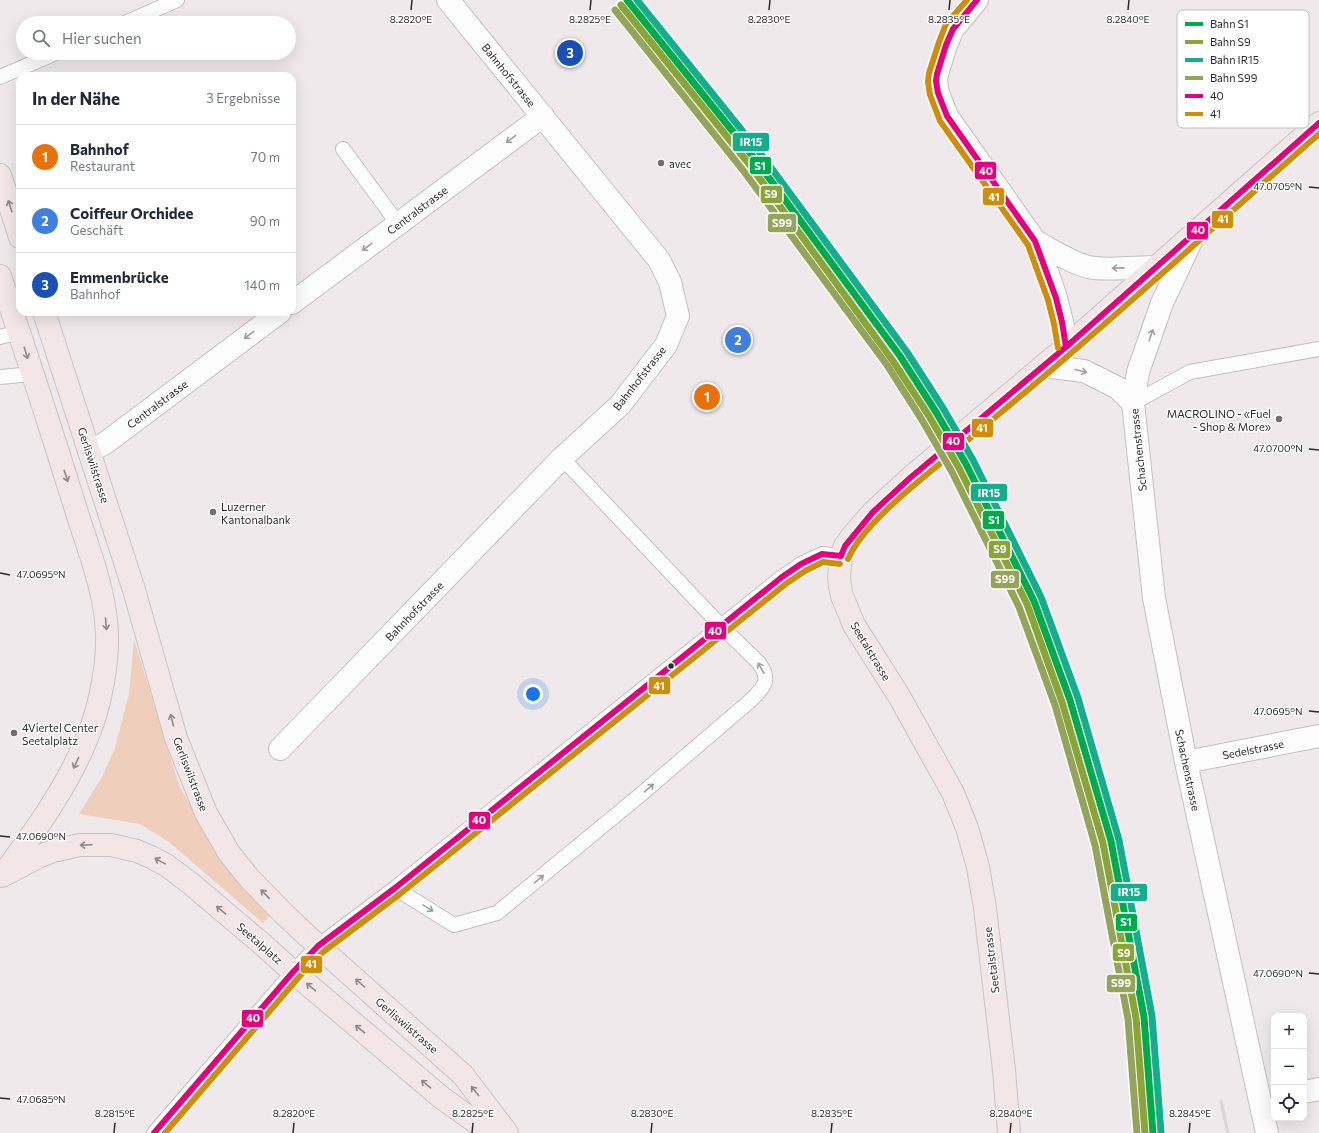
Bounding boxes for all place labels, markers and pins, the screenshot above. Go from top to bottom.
pin: 3 [557,38,583,68]
place label: avec [669,157,691,170]
marker: avec [656,158,666,168]
pin: 2 [725,325,751,355]
pin: 1 [694,382,720,412]
place label: MACROLINO - «Fuel - Shop & More» [1167,407,1271,433]
marker: MACROLINO - «Fuel - Shop & More» [1274,414,1284,424]
place label: Luzerner Kantonalbank [221,500,291,526]
marker: Luzerner Kantonalbank [208,507,218,517]
unlabelled marker [666,661,676,671]
place label: 4Viertel Center Seetalplatz [22,721,99,747]
marker: 4Viertel Center Seetalplatz [9,728,19,738]

